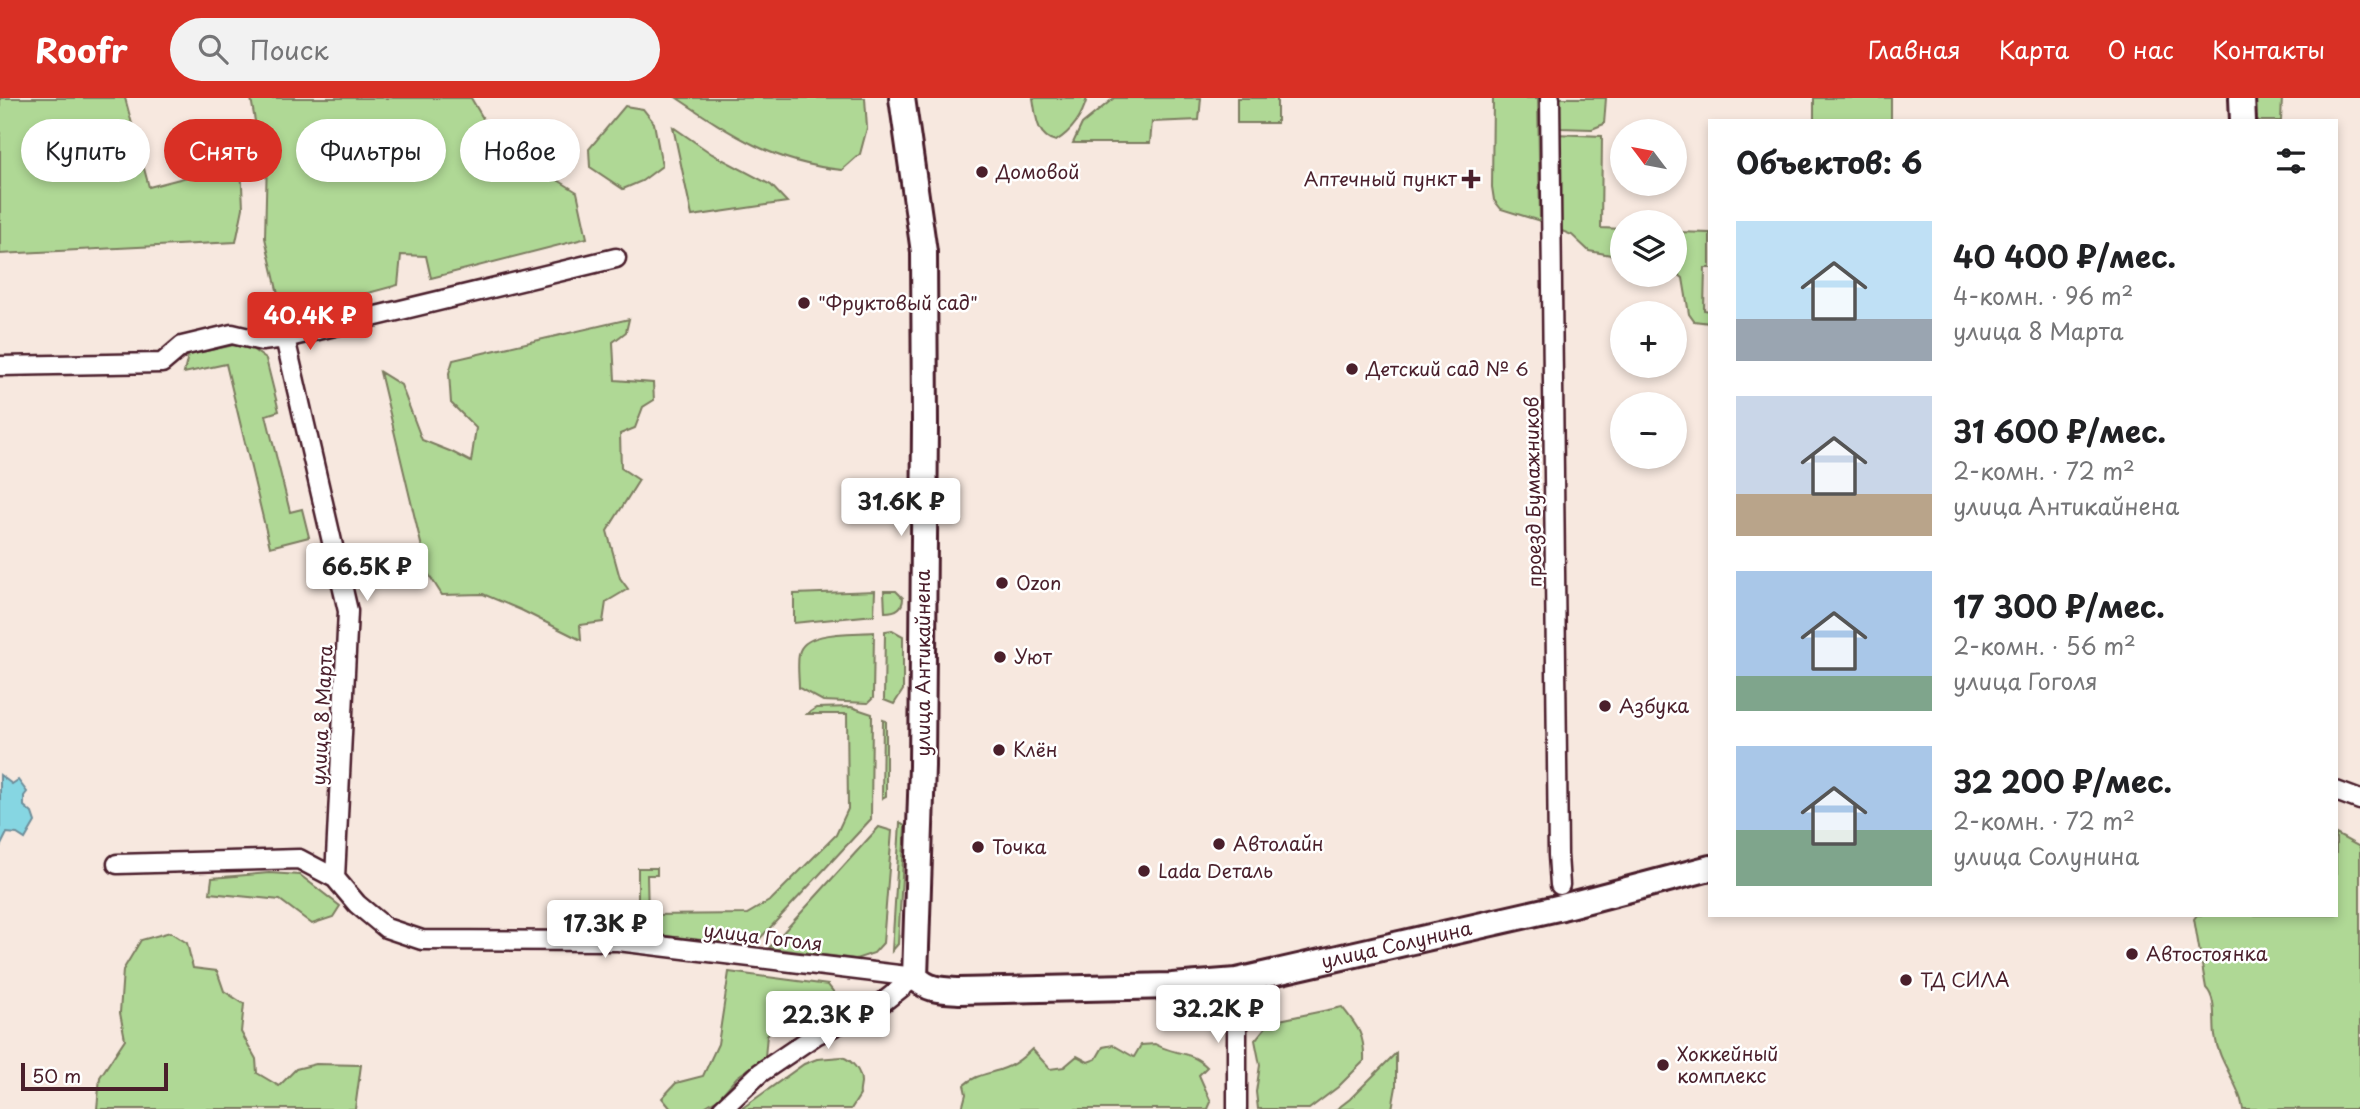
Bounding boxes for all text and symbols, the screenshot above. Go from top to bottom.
search box [170,18,660,81]
text: Roofr [35,24,128,74]
icon: search [194,30,232,68]
text: Поиск [250,30,329,69]
text: Главная [1868,31,1961,67]
text: Карта [1999,31,2069,67]
text: О нас [2107,31,2174,67]
text: Контакты [2212,31,2325,67]
chip: Купить [21,119,150,182]
chip: Снять [164,119,282,182]
chip: Фильтры [296,119,446,182]
chip: Новое [460,119,580,182]
north arrow [1610,119,1687,196]
map controls [1610,119,1687,469]
text: Объектов: 6 [1736,139,1922,184]
icon: filters [2272,142,2310,180]
place label: Домовой [995,157,1079,185]
marker: Домовой [974,164,990,180]
place label: Аптечный пункт [1304,164,1458,192]
marker: Аптечный пункт [1463,171,1479,187]
button: layers [1610,210,1687,287]
text: 40 400 ₽/мес. [1953,233,2176,278]
icon: home [1792,249,1876,333]
text: 4-комн. · 96 m² [1953,278,2133,313]
place label: "Фруктовый сад" [818,288,978,316]
pin: 40.4K ₽ [245,292,375,352]
marker: "Фруктовый сад" [796,295,812,311]
text: 40.4K ₽ [263,297,357,332]
button: + [1610,301,1687,378]
text: улица 8 Марта [1953,313,2124,348]
place label: Детский сад № 6 [1365,354,1529,382]
marker: Детский сад № 6 [1344,361,1360,377]
button: − [1610,392,1687,469]
street label: проезд Бумажников [1516,396,1548,588]
text: 31 600 ₽/мес. [1953,408,2166,453]
icon: home [1792,424,1876,508]
text: 2-комн. · 72 m² [1953,453,2135,488]
pin: 31.6K ₽ [836,478,966,538]
text: 31.6K ₽ [857,483,945,518]
text: улица Антикайнена [1953,488,2179,523]
pin: 66.5K ₽ [302,544,432,603]
text: 66.5K ₽ [322,548,412,583]
place label: Ozon [1016,568,1061,596]
street label: улица Антикайнена [908,569,936,756]
marker: Ozon [994,575,1010,591]
text: 17 300 ₽/мес. [1953,583,2165,628]
icon: home [1792,599,1876,683]
text: 2-комн. · 56 m² [1953,628,2136,663]
place label: Уют [1014,642,1053,670]
street label: улица 8 Марта [303,644,339,786]
marker: Уют [992,649,1008,665]
text: улица Гоголя [1953,663,2098,698]
place label: Азбука [1619,691,1689,719]
marker: Азбука [1597,698,1613,714]
place label: Клён [1013,735,1058,763]
marker: Клён [991,742,1007,758]
text: 32 200 ₽/мес. [1953,758,2172,803]
icon: home [1792,774,1876,858]
text: 2-комн. · 72 m² [1953,803,2135,838]
place label: Автолайн [1233,829,1324,857]
place label: Точка [992,832,1047,860]
marker: Автолайн [1211,836,1227,852]
text: улица Солунина [1953,838,2139,873]
marker: Точка [970,839,986,855]
place label: Lada Dеталь [1158,856,1273,884]
marker: Lada Dеталь [1136,863,1152,879]
pin: 17.3K ₽ [540,900,670,960]
text: 17.3K ₽ [563,905,647,940]
street label: улица Солунина [1318,913,1474,974]
street label: улица Гоголя [702,915,824,957]
place label: Автостоянка [2146,939,2268,967]
marker: Автостоянка [2124,946,2140,962]
place label: ТД СИЛА [1920,965,2010,993]
marker: ТД СИЛА [1898,972,1914,988]
pin: 32.2K ₽ [1153,986,1283,1045]
text: 32.2K ₽ [1172,990,1264,1025]
pin: 22.3K ₽ [763,992,893,1051]
text: 22.3K ₽ [782,996,874,1031]
place label: Хоккейный комплекс [1677,1039,1779,1089]
marker: Хоккейный комплекс [1655,1057,1671,1073]
scale bar [21,1060,168,1092]
text: 50 m [32,1061,81,1089]

